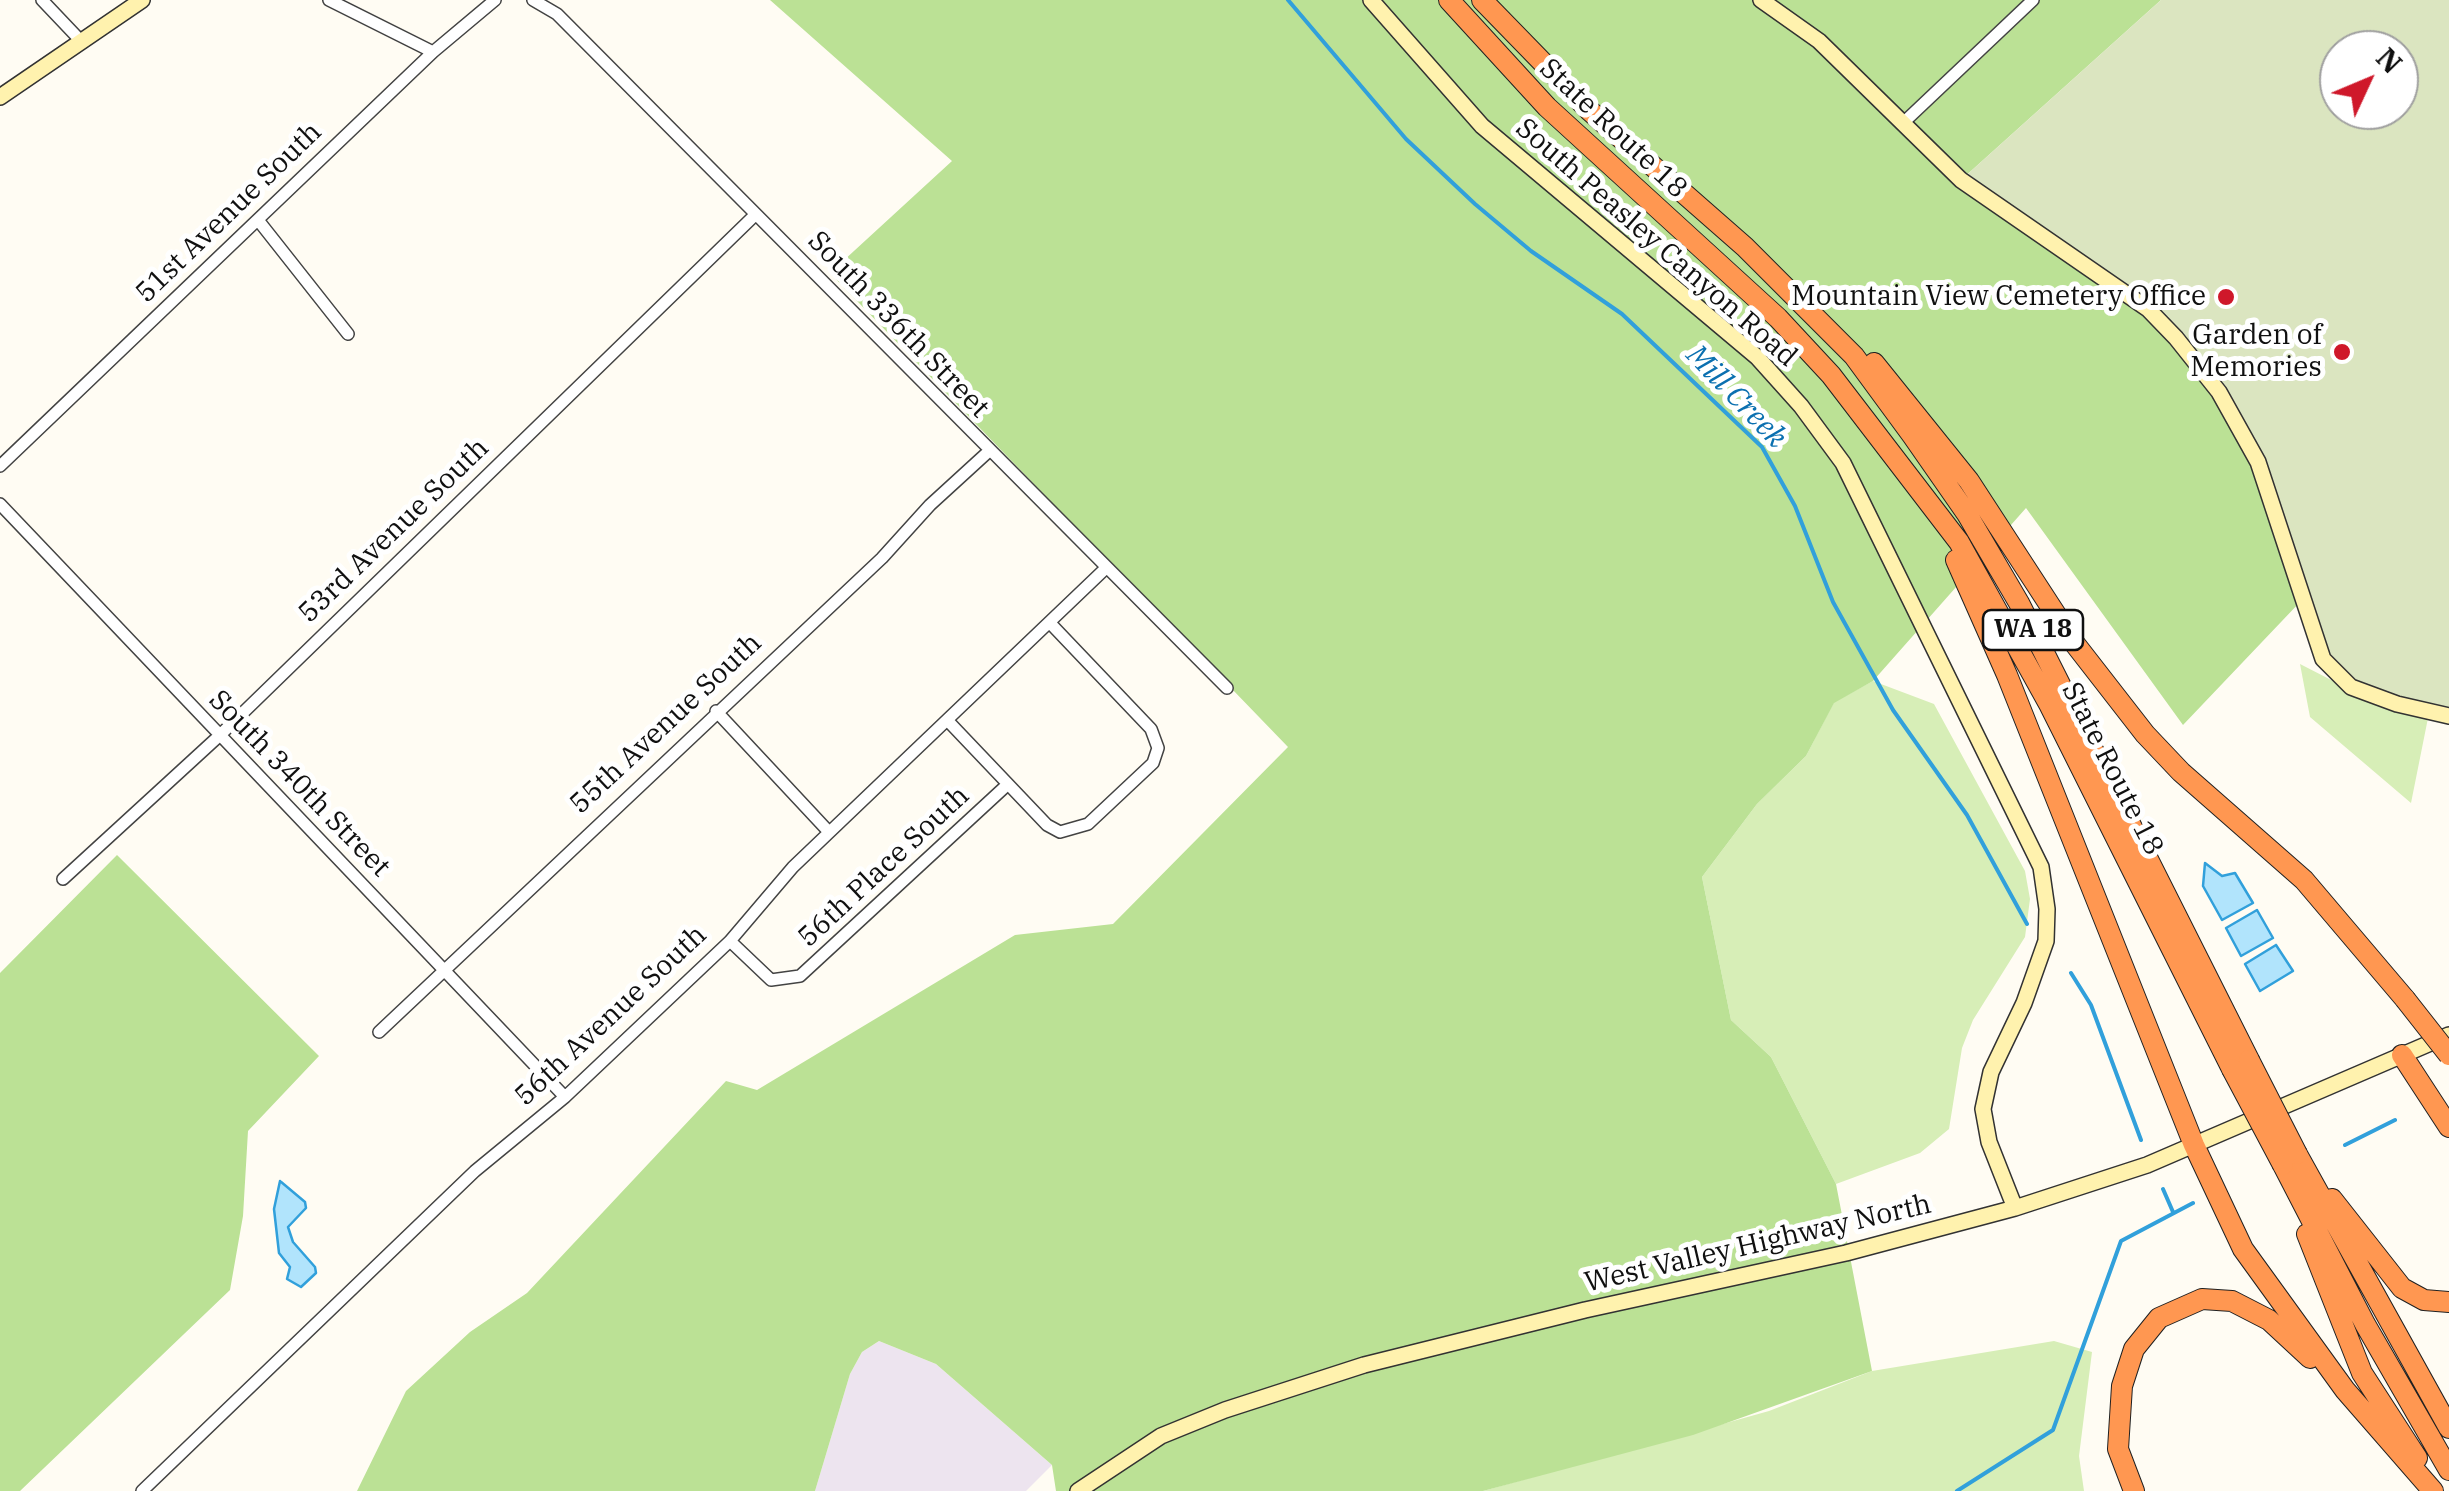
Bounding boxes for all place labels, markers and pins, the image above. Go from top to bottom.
place label: Mountain View Cemetery Office [1791,280,2206,314]
marker: Mountain View Cemetery Office [2215,286,2237,308]
place label: Garden of Memories [2190,319,2322,385]
marker: Garden of Memories [2331,341,2353,363]

